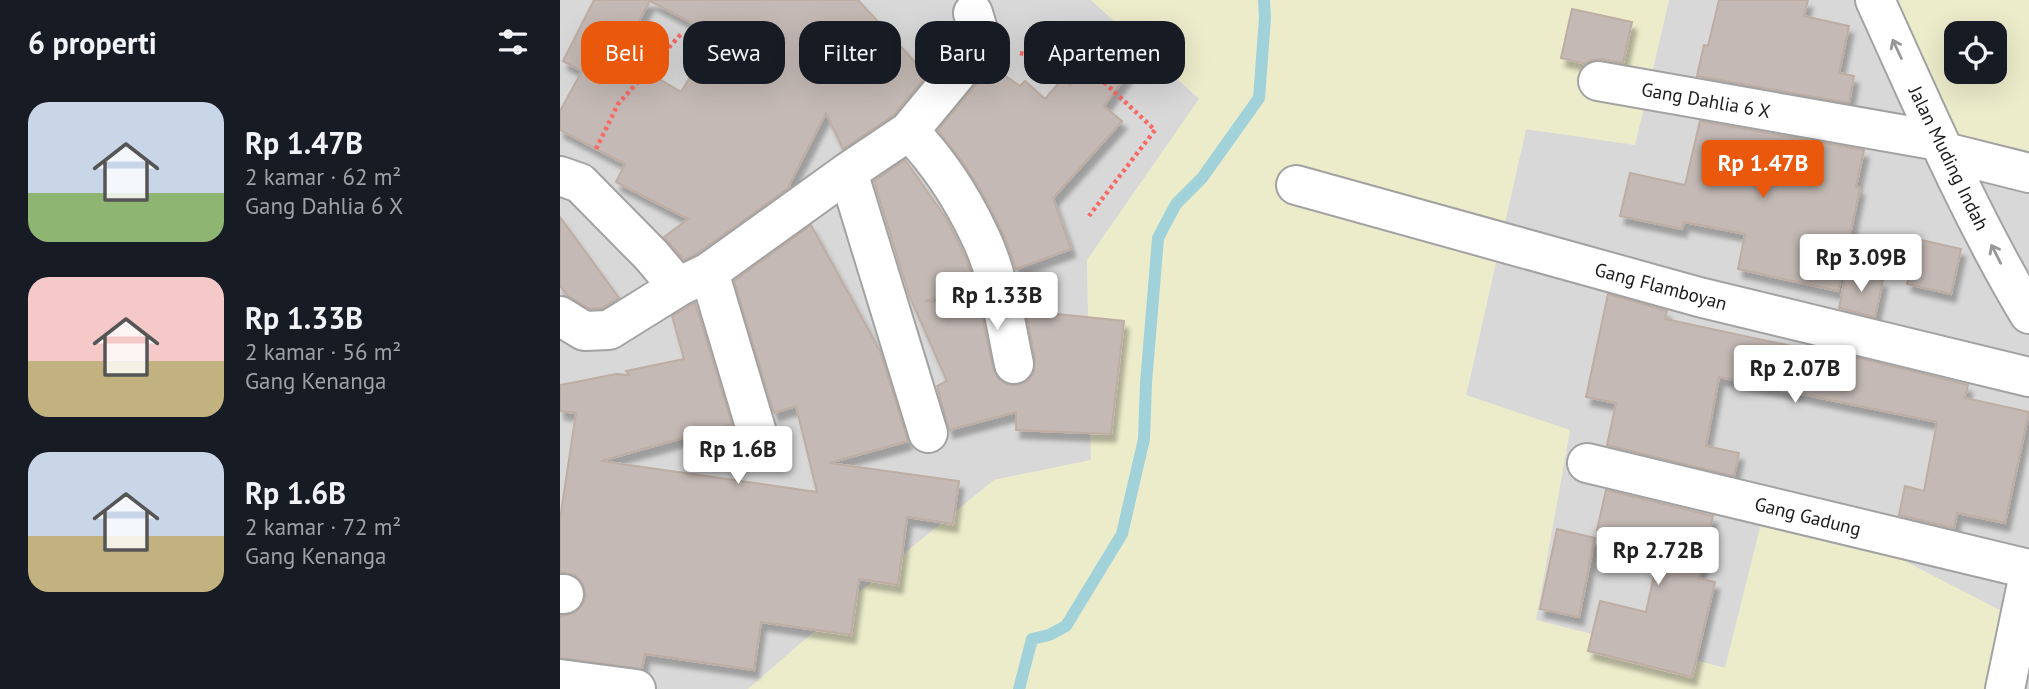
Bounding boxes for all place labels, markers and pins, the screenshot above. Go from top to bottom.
pin: Rp 1.47B [1691,140,1835,200]
pin: Rp 3.09B [1789,234,1933,294]
pin: Rp 1.33B [925,272,1069,332]
pin: Rp 2.07B [1723,346,1867,405]
pin: Rp 1.6B [673,426,803,486]
pin: Rp 2.72B [1586,528,1730,587]

